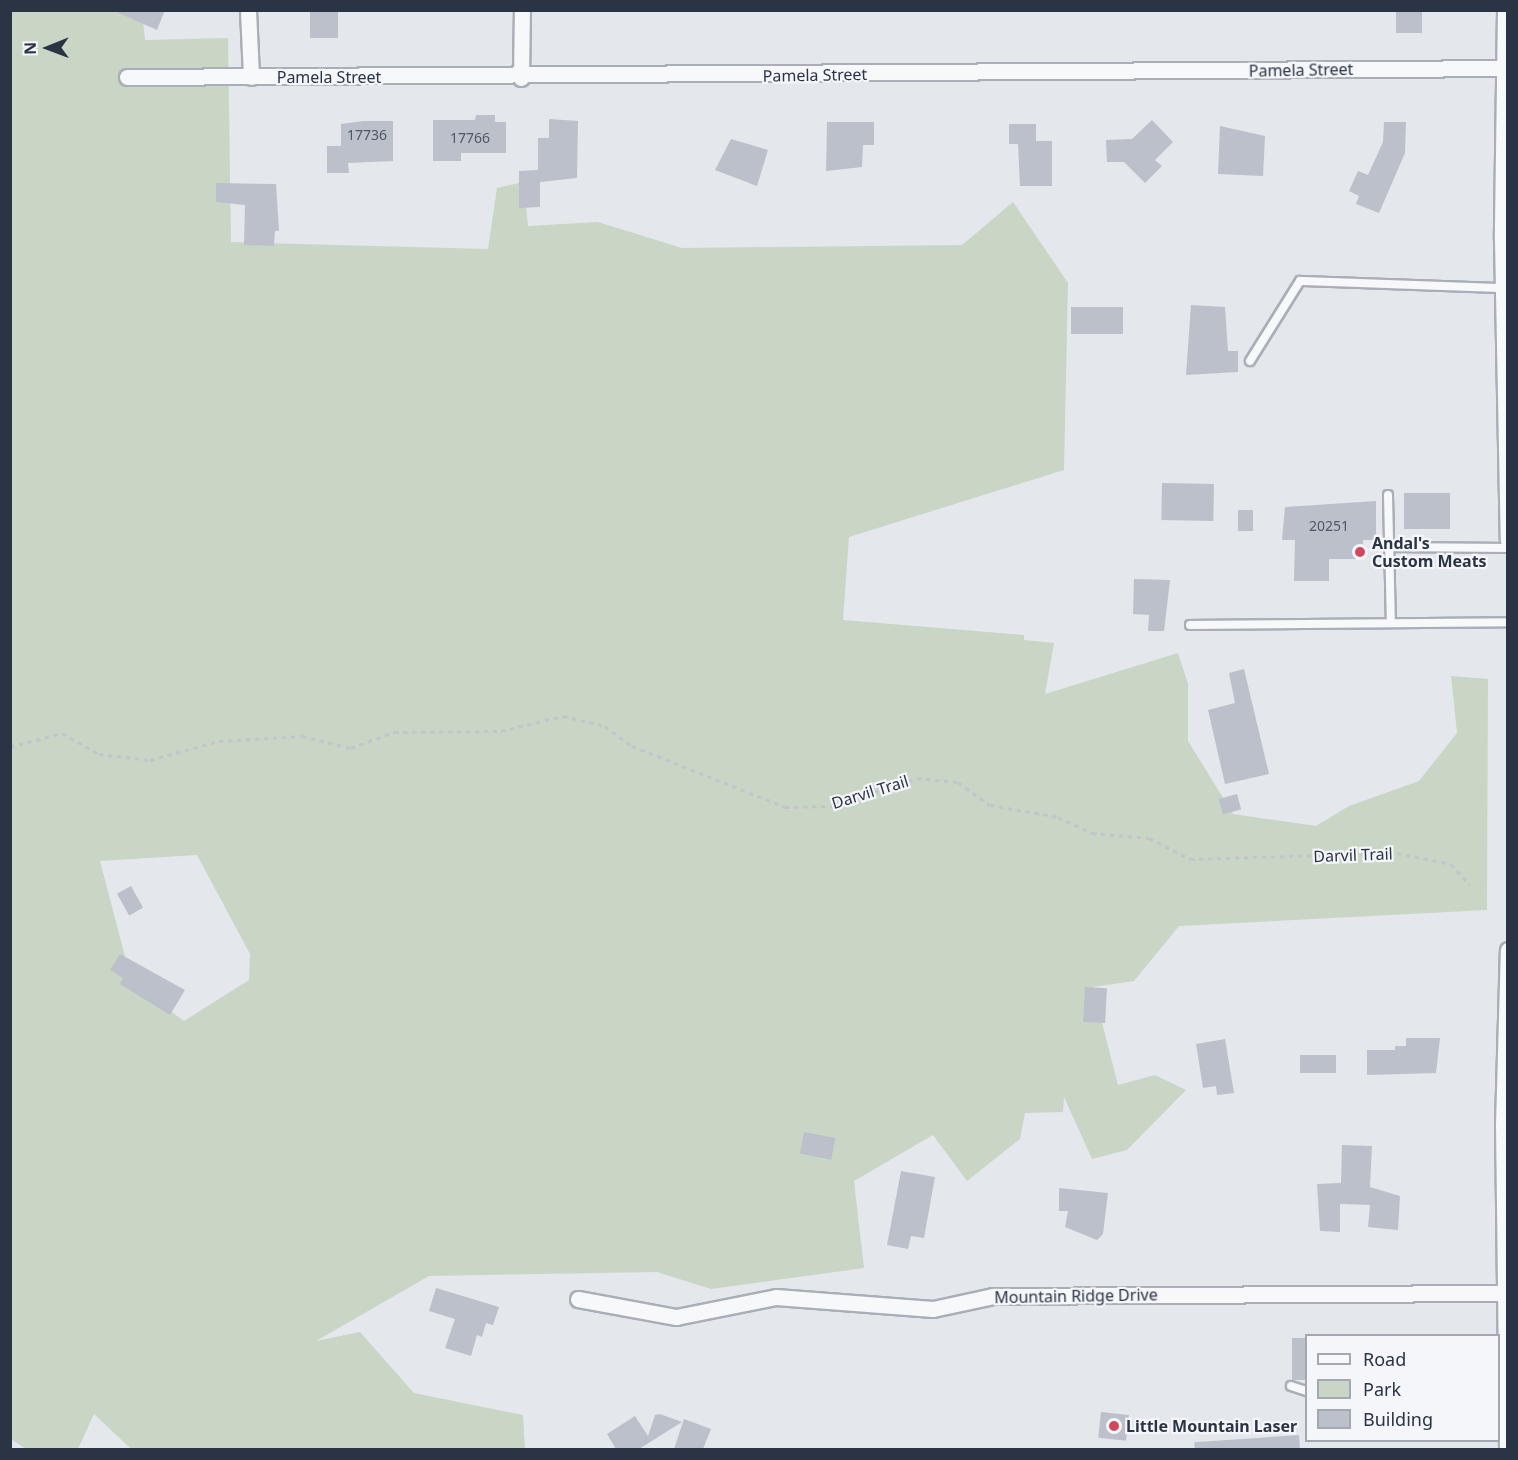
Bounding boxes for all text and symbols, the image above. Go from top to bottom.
north arrow [18,18,78,78]
text: N [19,42,41,55]
street label: Pamela Street [1249,59,1353,81]
street label: Pamela Street [763,64,867,86]
street label: Pamela Street [277,67,381,87]
house number: 17736 [347,127,387,143]
house number: 17766 [450,130,490,146]
house number: 20251 [1309,518,1349,534]
place label: Andal's Custom Meats [1372,533,1487,571]
marker: Andal's Custom Meats [1353,545,1367,559]
street label: Darvil Trail [829,771,911,813]
street label: Darvil Trail [1313,844,1393,866]
street label: Mountain Ridge Drive [994,1285,1158,1307]
legend [1305,1334,1500,1442]
text: Road [1363,1347,1406,1371]
text: Park [1363,1377,1401,1401]
text: Building [1363,1407,1433,1431]
place label: Little Mountain Laser [1126,1416,1297,1436]
marker: Little Mountain Laser [1107,1419,1121,1433]

